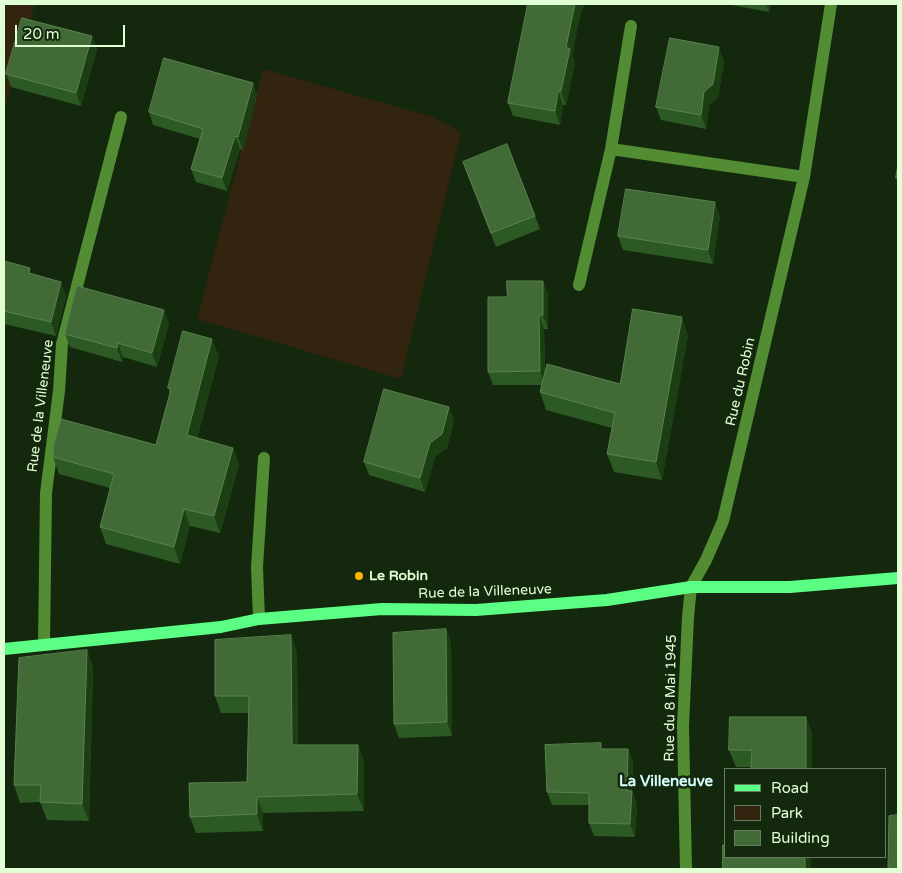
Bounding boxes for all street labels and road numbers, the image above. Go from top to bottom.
street label: Rue du Robin [723,336,759,428]
street label: Rue de la Villeneuve [25,339,57,473]
street label: Rue de la Villeneuve [418,581,552,603]
street label: Rue du 8 Mai 1945 [661,634,681,762]

